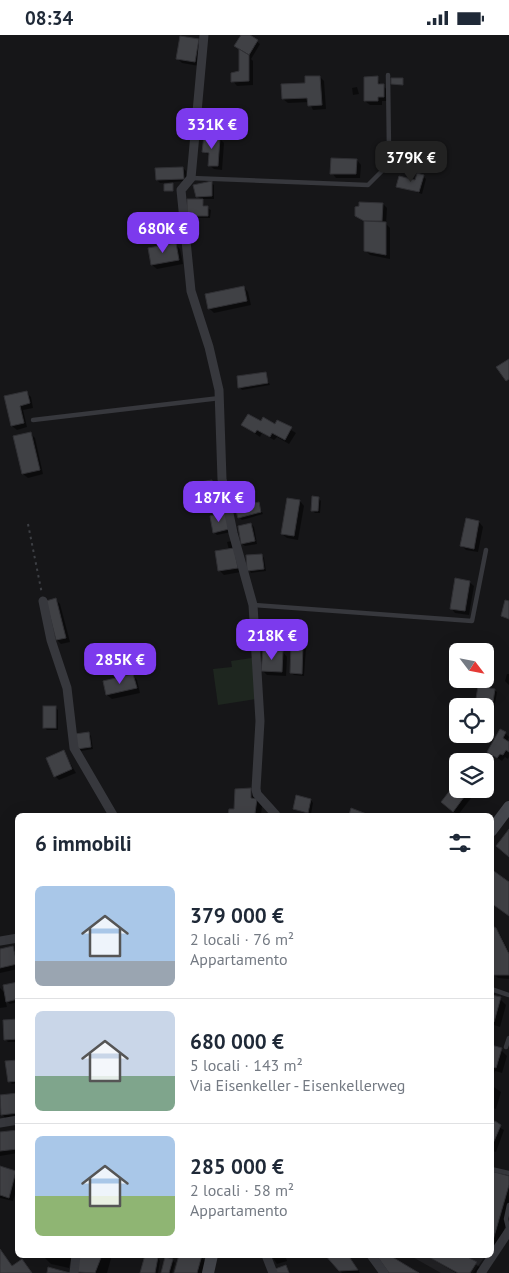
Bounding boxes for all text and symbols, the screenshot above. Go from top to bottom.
text: 08:34 [25,6,73,30]
pin: 331K € [171,107,253,150]
text: 331K € [187,114,237,134]
pin: 379K € [370,141,452,183]
text: 379K € [386,147,436,167]
pin: 680K € [122,211,204,254]
text: 680K € [138,218,188,238]
pin: 187K € [178,481,260,523]
text: 187K € [194,487,244,507]
pin: 218K € [231,619,313,661]
text: 218K € [247,625,297,645]
pin: 285K € [79,643,161,685]
north arrow [449,643,494,687]
map controls [449,643,494,798]
text: 285K € [95,649,145,669]
button: locate [449,698,494,743]
button: layers [449,753,494,798]
icon: filters [446,829,474,857]
text: 6 immobili [35,830,132,857]
text: 379 000 € [190,902,284,929]
icon: home [75,906,135,966]
text: 2 locali · 76 m² [190,929,294,949]
text: Appartamento [190,949,288,969]
text: 680 000 € [190,1028,284,1055]
icon: home [75,1031,135,1091]
text: 5 locali · 143 m² [190,1055,303,1075]
text: Via Eisenkeller - Eisenkellerweg [190,1075,405,1095]
text: 285 000 € [190,1153,284,1180]
icon: home [75,1156,135,1216]
text: 2 locali · 58 m² [190,1180,294,1200]
text: Appartamento [190,1200,288,1220]

